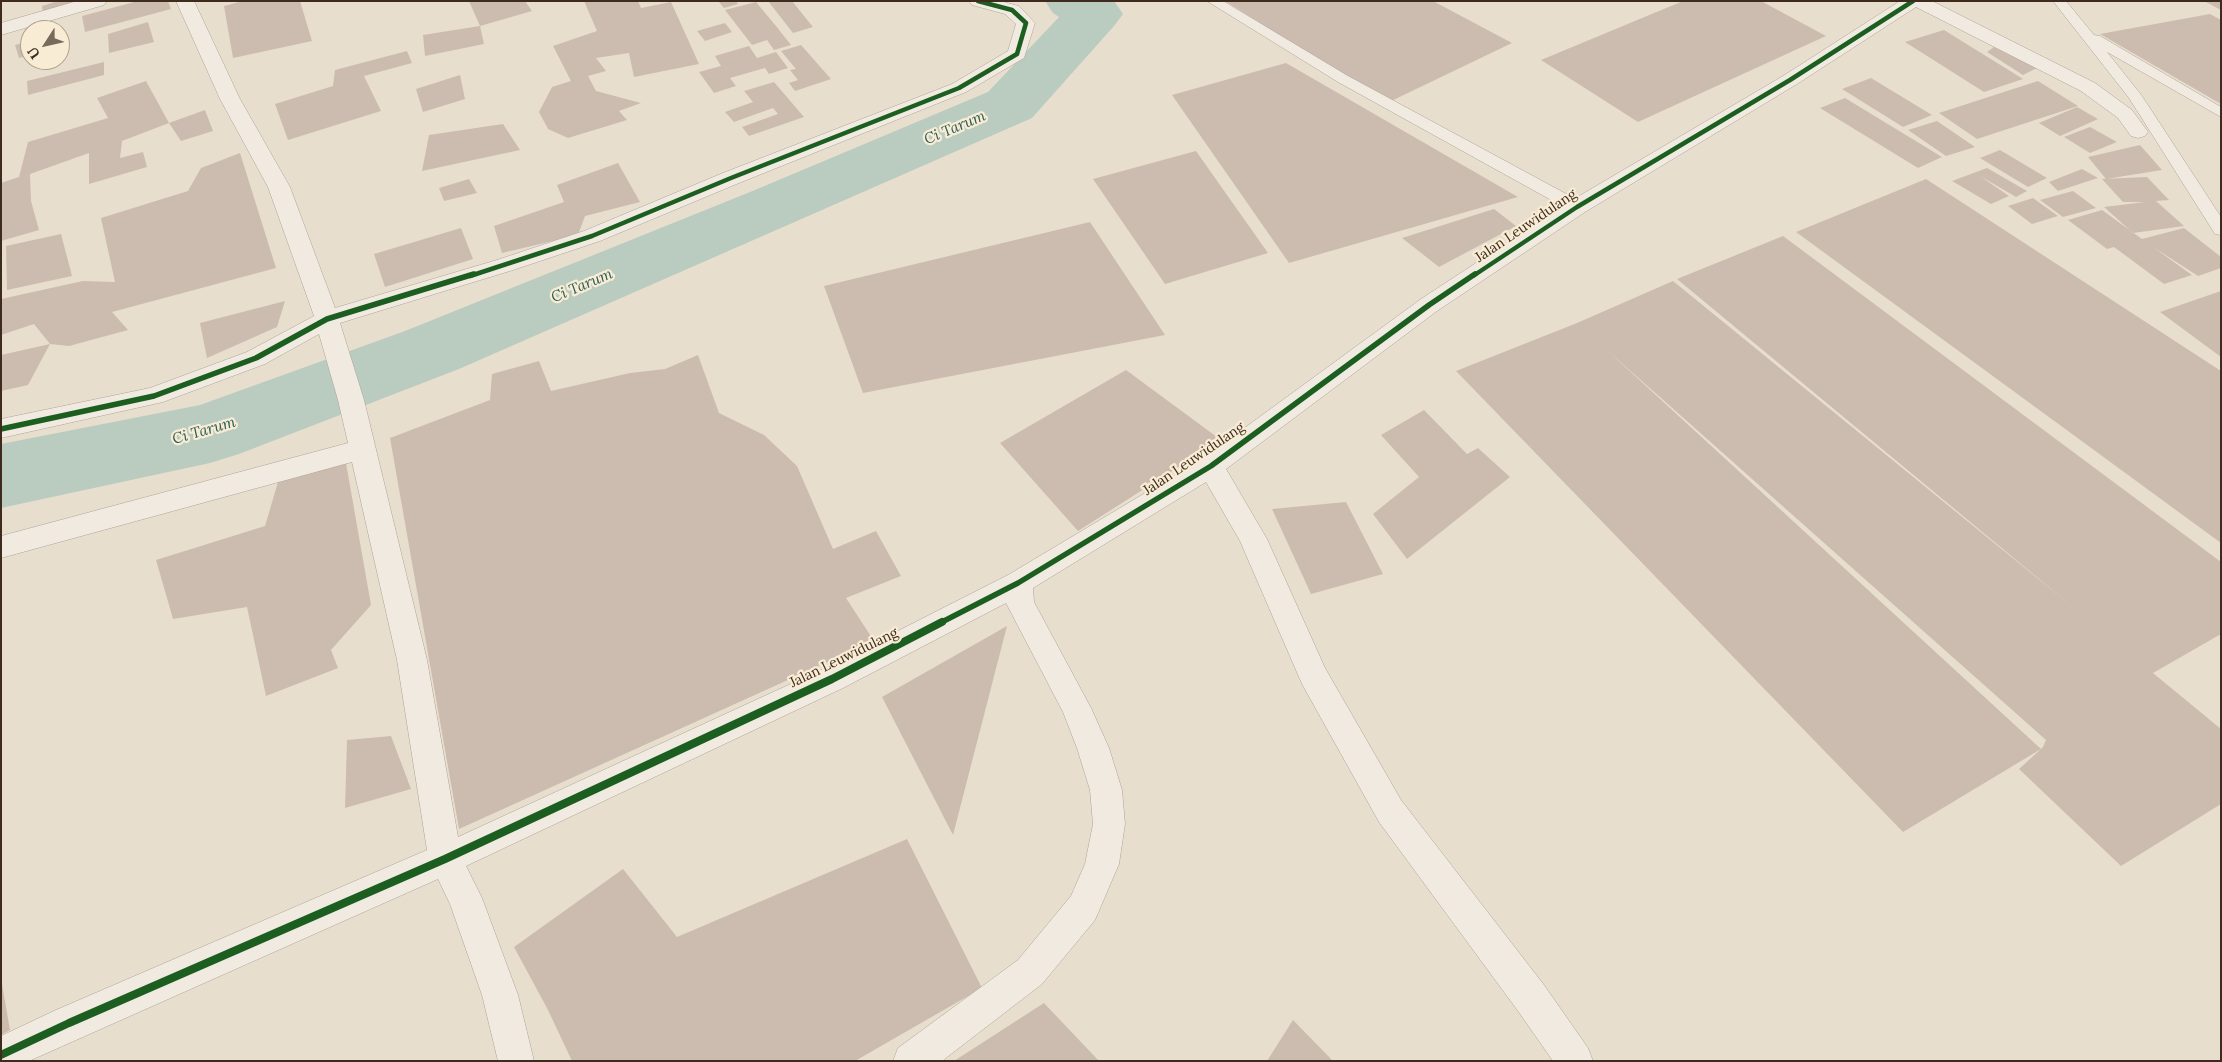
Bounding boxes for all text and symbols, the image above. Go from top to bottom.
north arrow [20,20,70,70]
text: U [23,44,44,63]
water label: Ci Tarum [922,107,988,149]
street label: Jalan Leuwidulang [1472,186,1580,266]
water label: Ci Tarum [549,265,615,307]
water label: Ci Tarum [170,413,238,449]
street label: Jalan Leuwidulang [1140,419,1248,499]
street label: Jalan Leuwidulang [787,624,901,692]

